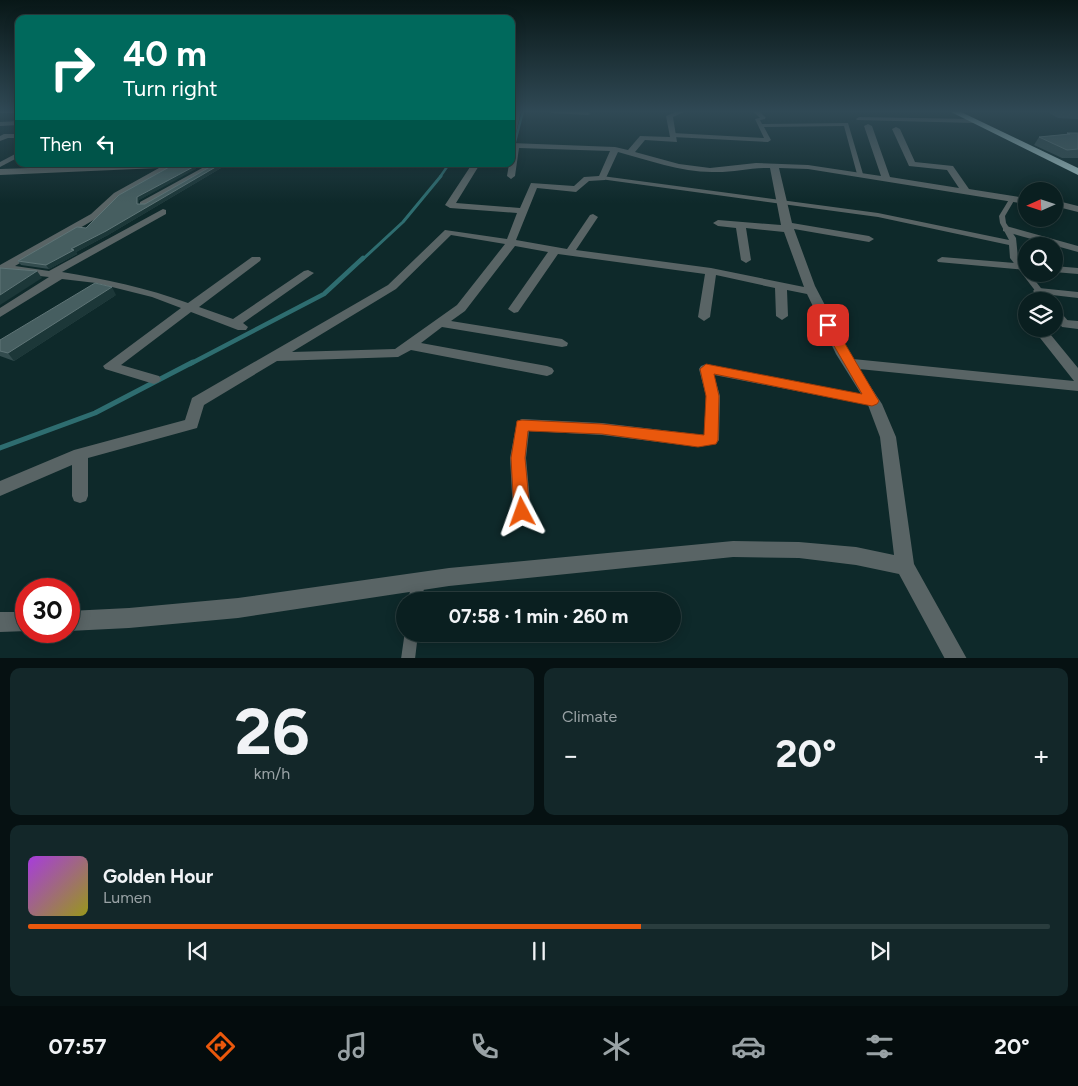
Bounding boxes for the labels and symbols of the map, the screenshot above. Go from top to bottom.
north arrow [1018,182,1062,228]
pin [807,304,849,346]
position arrow [495,485,547,537]
speed limit sign: 30 [15,578,80,643]

